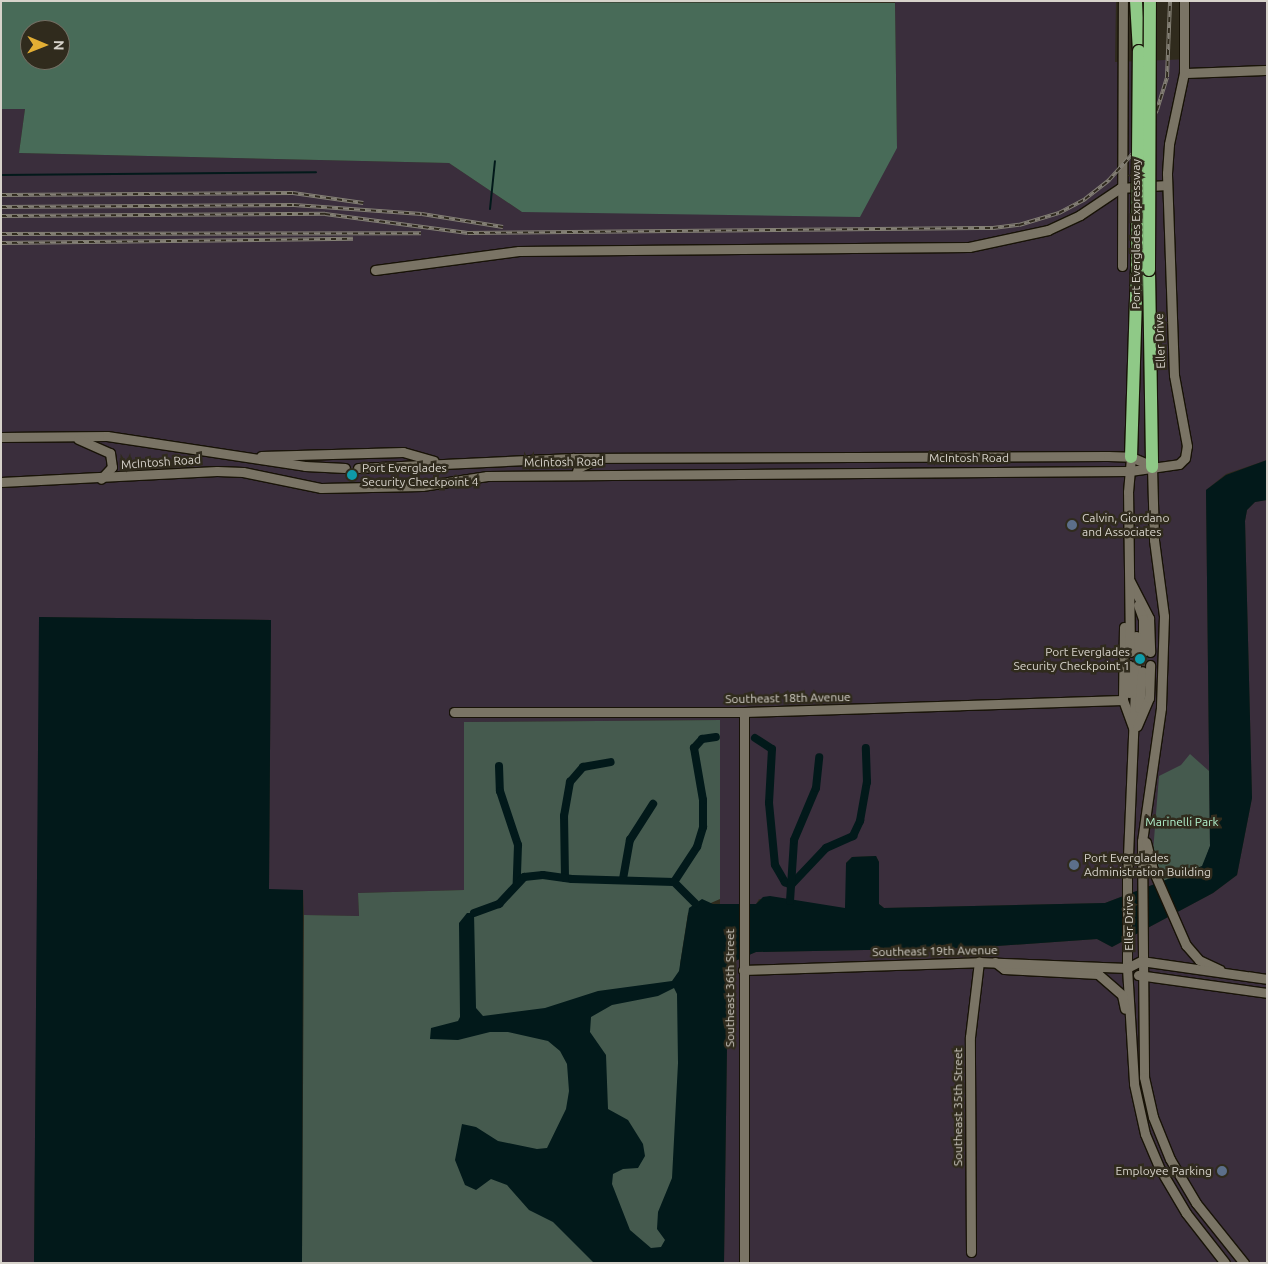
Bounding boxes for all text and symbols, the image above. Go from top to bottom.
north arrow [20,20,70,70]
text: N [51,40,67,51]
street label: Port Everglades Expressway [1129,159,1143,309]
street label: Eller Drive [1152,313,1168,369]
street label: McIntosh Road [929,451,1009,465]
street label: McIntosh Road [121,452,201,472]
street label: McIntosh Road [524,454,604,470]
place label: Port Everglades Security Checkpoint 4 [362,461,479,489]
marker: Port Everglades Security Checkpoint 4 [346,469,358,481]
place label: Calvin, Giordano and Associates [1082,511,1169,539]
marker: Calvin, Giordano and Associates [1066,519,1078,531]
place label: Port Everglades Security Checkpoint 1 [1013,645,1130,673]
marker: Port Everglades Security Checkpoint 1 [1134,653,1146,665]
street label: Southeast 18th Avenue [725,690,851,706]
park label: Marinelli Park [1145,815,1219,829]
place label: Port Everglades Administration Building [1084,851,1211,879]
marker: Port Everglades Administration Building [1068,859,1080,871]
street label: Eller Drive [1122,895,1136,951]
street label: Southeast 36th Street [723,929,737,1047]
street label: Southeast 19th Avenue [872,943,998,959]
street label: Southeast 35th Street [951,1048,965,1166]
place label: Employee Parking [1115,1164,1212,1178]
marker: Employee Parking [1216,1165,1228,1177]

